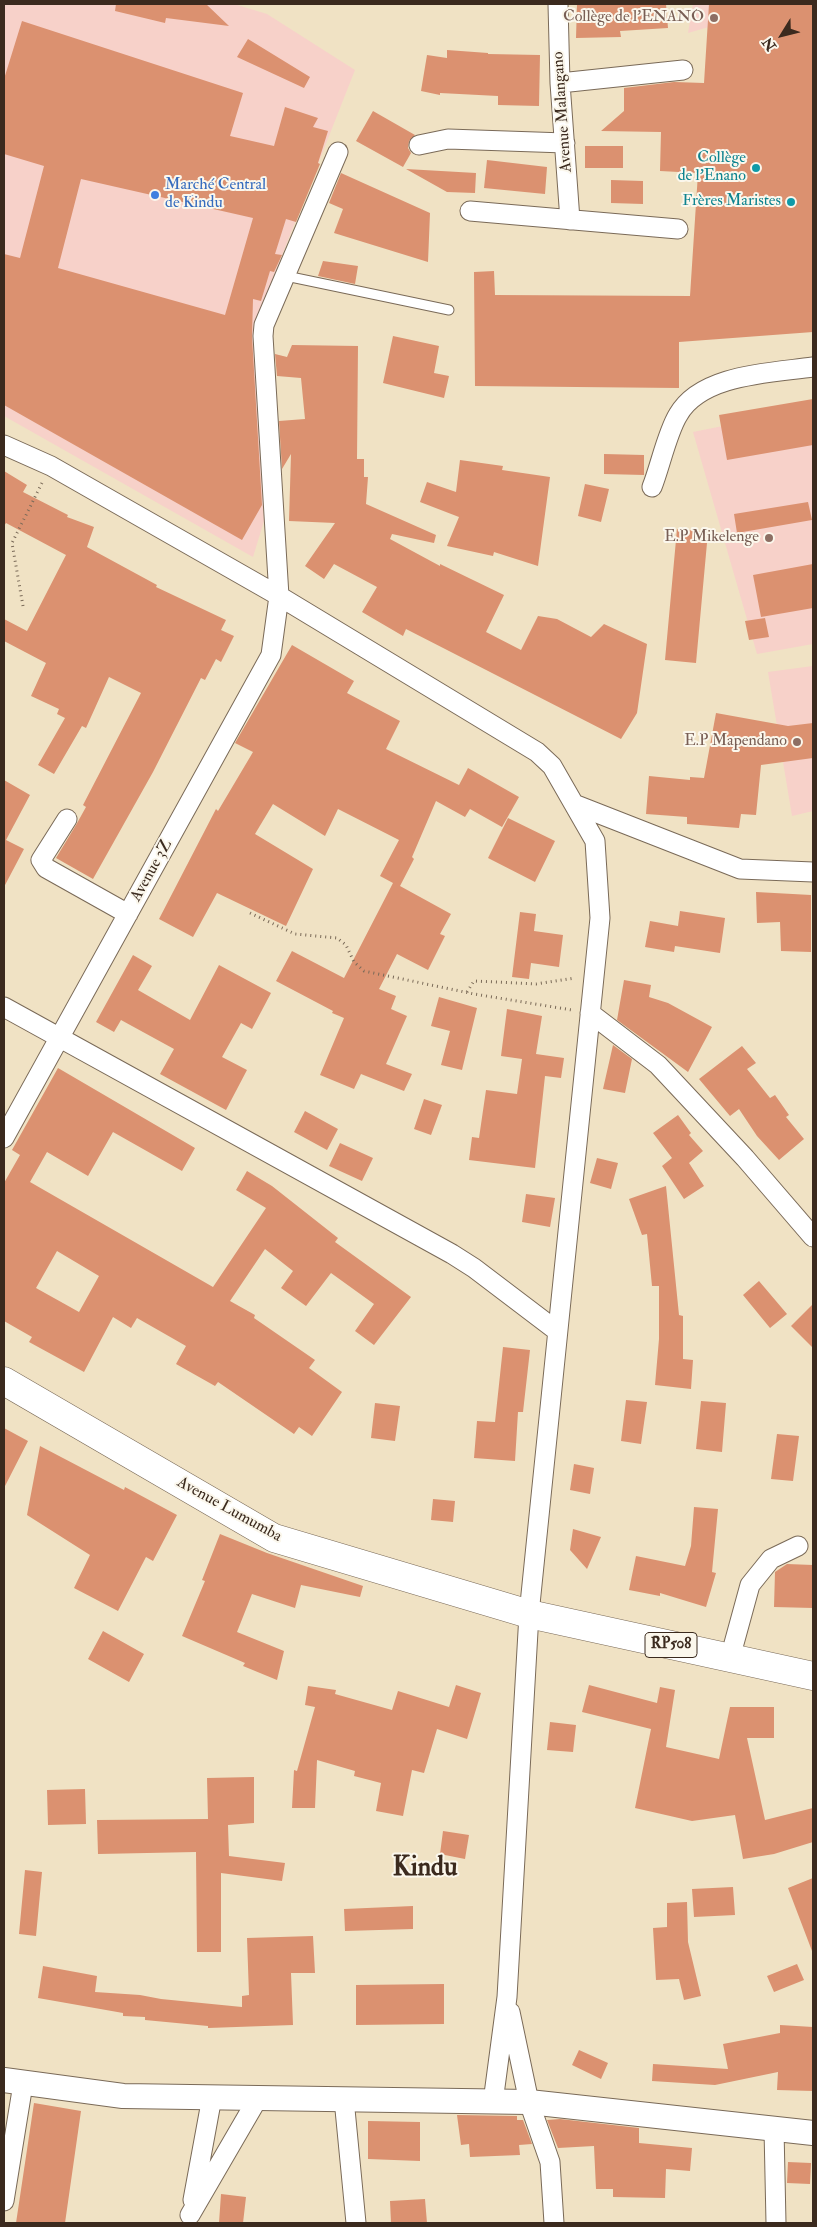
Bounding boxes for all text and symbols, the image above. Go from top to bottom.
place label: Collège de l'ENANO [563,8,704,28]
north arrow [757,10,807,60]
marker: Collège de l'ENANO [708,12,720,24]
text: N [759,34,780,54]
street label: Avenue Malangano [549,51,577,173]
place label: Collège de l'Enano [678,149,746,187]
marker: Collège de l'Enano [750,162,762,174]
place label: Marché Central de Kindu [165,176,266,214]
marker: Marché Central de Kindu [149,189,161,201]
place label: Frères Maristes [682,192,781,212]
marker: Frères Maristes [785,196,797,208]
place label: E.P Mikelenge [664,528,759,548]
marker: E.P Mikelenge [763,532,775,544]
place label: E.P Mapendano [684,732,787,752]
marker: E.P Mapendano [791,736,803,748]
street label: Avenue 3Z [127,837,177,905]
street label: Avenue Lumumba [173,1473,285,1547]
road number: RP508 [645,1632,697,1658]
district label: Kindu [393,1853,457,1885]

